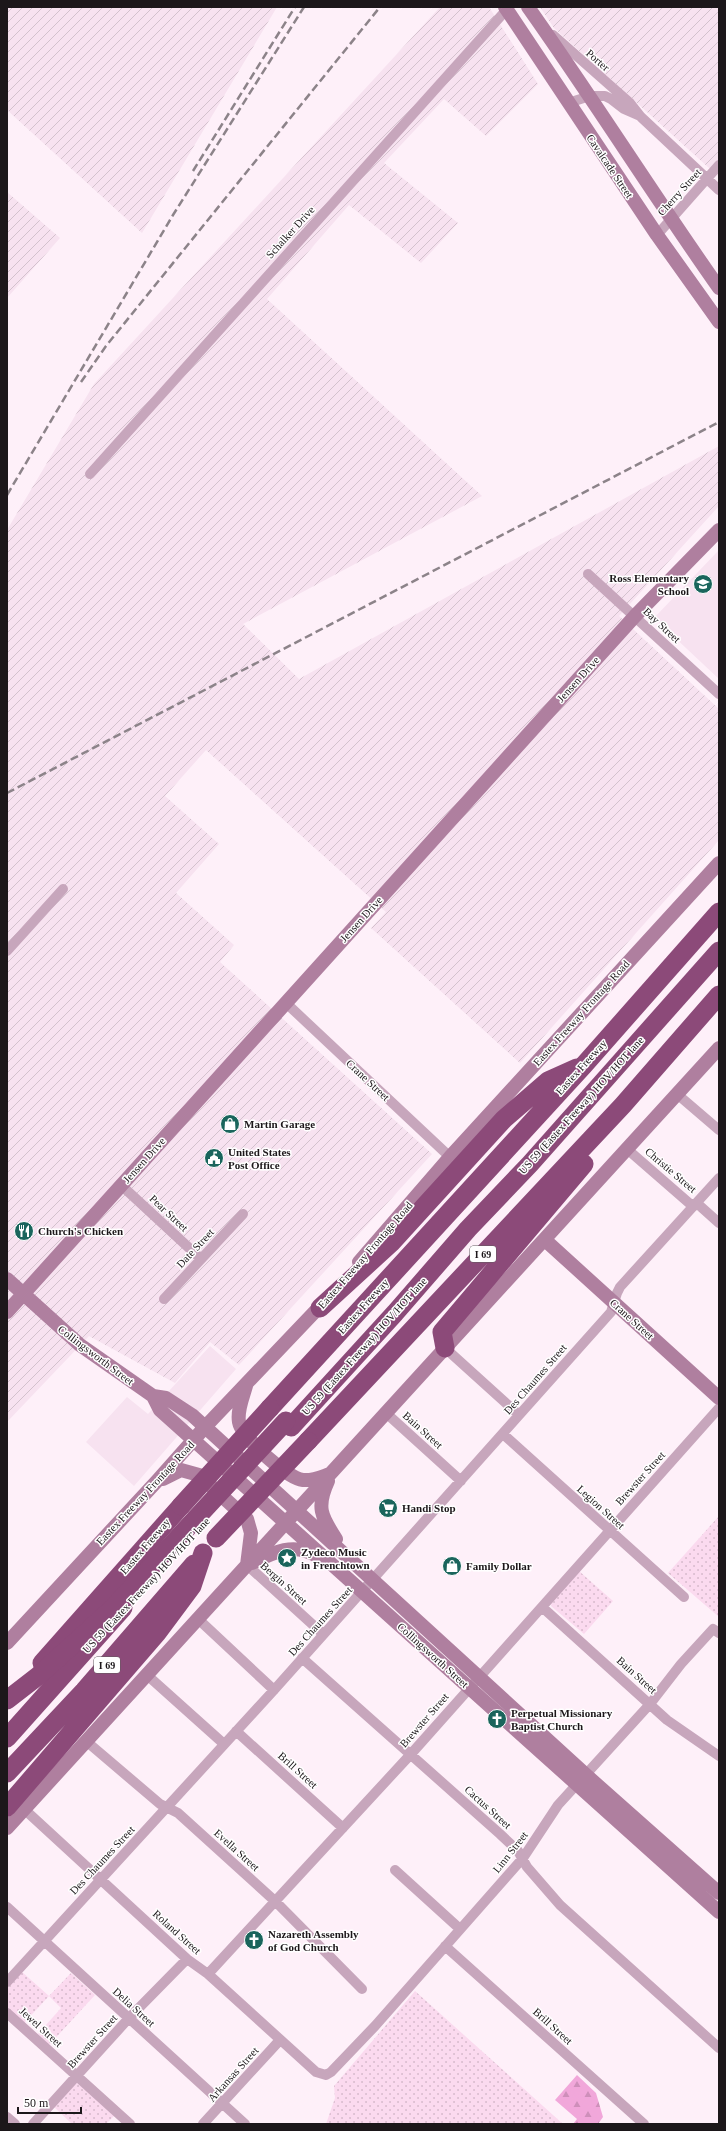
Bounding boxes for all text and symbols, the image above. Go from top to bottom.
street label: Porter [584,47,612,74]
street label: Cavalcade Street [584,132,636,200]
street label: Cherry Street [655,166,703,218]
street label: Schalker Drive [263,203,317,261]
place label: Ross Elementary School [609,572,689,597]
school or university icon: Ross Elementary School [692,573,714,595]
street label: Bay Street [641,605,683,645]
street label: Jensen Drive [554,654,602,704]
street label: Jensen Drive [337,894,385,944]
street label: Eastex Freeway Frontage Road [530,957,632,1069]
street label: US 59 (Eastex Freeway) HOV/HOT lane [516,1034,647,1177]
street label: Eastex Freeway [553,1037,609,1097]
street label: Crane Street [344,1057,392,1103]
shop icon: Martin Garage [219,1113,241,1135]
place label: Martin Garage [244,1118,315,1130]
street label: Jensen Drive [120,1135,168,1185]
street label: Christie Street [643,1145,699,1195]
place label: United States Post Office [228,1146,291,1171]
public building icon: United States Post Office [203,1147,225,1169]
street label: Pear Street [147,1192,191,1234]
street label: Eastex Freeway Frontage Road [315,1199,415,1311]
restaurant icon: Church's Chicken [13,1220,35,1242]
place label: Church's Chicken [38,1225,123,1237]
street label: Date Street [174,1226,216,1270]
road number: I 69 [470,1246,496,1262]
street label: US 59 (Eastex Freeway) HOV/HOT lane [299,1275,430,1418]
street label: Eastex Freeway [335,1276,391,1336]
street label: Crane Street [608,1296,656,1342]
street label: Collingsworth Street [56,1323,136,1387]
street label: Des Chaumes Street [501,1341,569,1417]
street label: Bain Street [401,1409,445,1451]
street label: Eastex Freeway Frontage Road [93,1438,197,1548]
street label: Brewster Street [613,1449,667,1507]
street label: Legion Street [575,1483,627,1531]
supermarket icon: Handi Stop [377,1497,399,1519]
place label: Handi Stop [402,1502,456,1514]
street label: US 59 (Eastex Freeway) HOV/HOT lane [80,1515,213,1656]
street label: Eastex Freeway [117,1515,173,1577]
place label: Zydeco Music in Frenchtown [301,1546,370,1571]
place icon: Zydeco Music in Frenchtown [276,1547,298,1569]
shop icon: Family Dollar [441,1555,463,1577]
street label: Bergin Street [258,1559,310,1607]
place label: Family Dollar [466,1560,532,1572]
street label: Des Chaumes Street [286,1584,354,1658]
street label: Collingsworth Street [395,1620,471,1690]
street label: Bain Street [615,1654,659,1696]
road number: I 69 [94,1657,120,1673]
street label: Brewster Street [397,1690,451,1750]
place label: Perpetual Missionary Baptist Church [511,1707,613,1732]
church icon: Perpetual Missionary Baptist Church [486,1708,508,1730]
street label: Brill Street [276,1749,320,1791]
street label: Cactus Street [462,1783,514,1831]
street label: Des Chaumes Street [67,1823,137,1897]
street label: Evella Street [212,1827,262,1873]
street label: Linn Street [490,1829,530,1875]
street label: Roland Street [151,1907,203,1957]
place label: Nazareth Assembly of God Church [268,1928,359,1953]
church icon: Nazareth Assembly of God Church [243,1929,265,1951]
street label: Delia Street [111,1985,157,2029]
street label: Jewel Street [17,2005,65,2049]
street label: Brill Street [531,2005,575,2047]
street label: Brewster Street [65,2012,119,2070]
street label: Arkansas Street [205,2044,261,2104]
scale bar [18,2089,81,2115]
text: 50 m [24,2096,49,2110]

